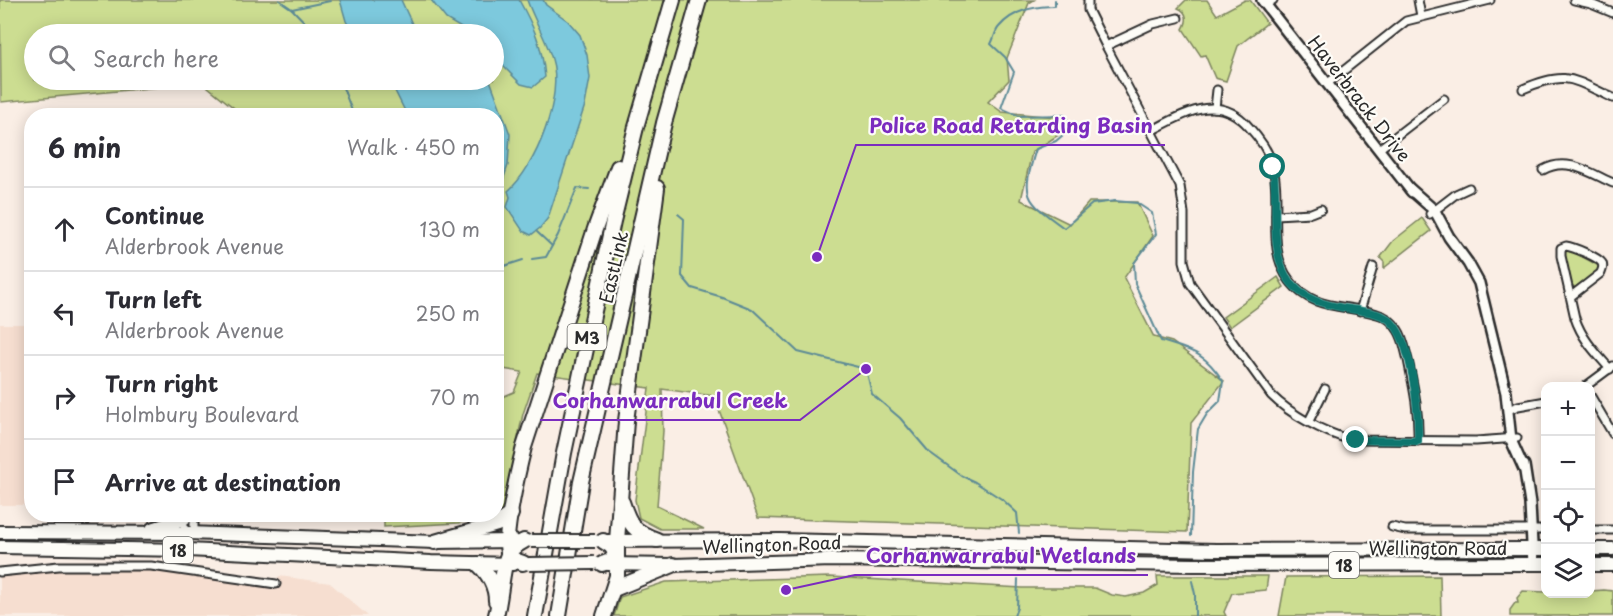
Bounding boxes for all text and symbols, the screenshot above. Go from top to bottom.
search box [24,24,504,90]
street label: Haverbrack Drive [1302,29,1418,167]
icon: search [45,41,78,74]
text: Search here [93,41,219,74]
callout: Police Road Retarding Basin [856,107,1165,145]
text: Police Road Retarding Basin [869,110,1153,140]
text: 6 min [48,128,121,167]
text: Walk · 450 m [347,132,480,162]
route start [1259,153,1285,179]
text: Continue [105,198,204,231]
icon: ahead [48,213,81,246]
text: 130 m [420,214,480,244]
street label: EastLink [592,228,634,306]
text: Alderbrook Avenue [105,231,284,261]
text: Turn left [105,282,202,315]
icon: left [48,297,81,330]
text: 250 m [416,298,480,328]
text: Alderbrook Avenue [105,315,284,345]
road number: M3 [568,324,606,350]
text: Turn right [105,366,218,399]
icon: right [48,381,81,414]
text: 70 m [430,382,480,412]
callout: Corhanwarrabul Creek [540,382,800,420]
map controls [1541,382,1595,598]
button: + [1541,382,1595,436]
text: Corhanwarrabul Creek [552,385,788,415]
text: Holmbury Boulevard [105,399,299,429]
route end [1342,426,1368,452]
button: − [1541,436,1595,490]
icon: arrive [48,465,81,498]
text: Arrive at destination [105,465,341,498]
button: locate [1541,490,1595,544]
street label: Wellington Road [702,528,842,560]
street label: Wellington Road [1369,534,1508,561]
road number: 18 [163,537,193,563]
callout: Corhanwarrabul Wetlands [855,537,1148,575]
text: Corhanwarrabul Wetlands [866,540,1137,570]
button: layers [1541,544,1595,598]
road number: 18 [1329,552,1359,578]

